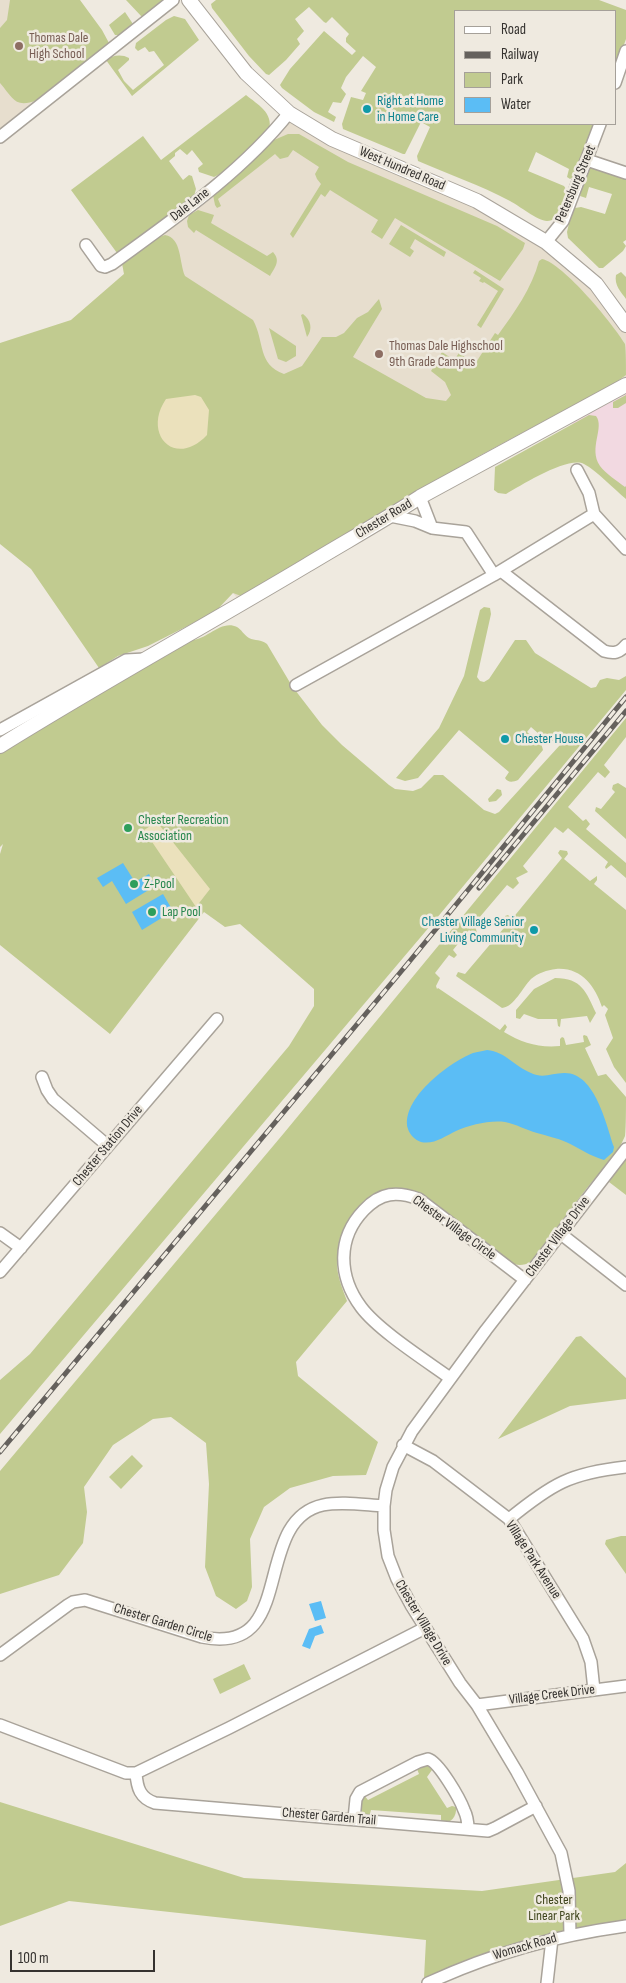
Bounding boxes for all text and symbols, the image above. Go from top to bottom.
legend [454,10,616,125]
text: Road [501,20,526,39]
place label: Thomas Dale High School [29,30,88,62]
marker: Thomas Dale High School [13,40,25,52]
text: Railway [501,45,539,64]
text: Park [501,70,523,89]
place label: Right at Home in Home Care [377,93,444,125]
text: Water [501,95,531,114]
marker: Right at Home in Home Care [361,103,373,115]
street label: West Hundred Road [357,143,447,195]
street label: Petersburg Street [552,143,600,225]
street label: Dale Lane [167,185,213,225]
place label: Thomas Dale Highschool 9th Grade Campus [389,338,503,371]
marker: Thomas Dale Highschool 9th Grade Campus [373,348,385,360]
street label: Chester Road [353,496,415,542]
place label: Chester House [515,731,584,747]
marker: Chester House [499,733,511,745]
place label: Chester Recreation Association [138,812,228,844]
marker: Chester Recreation Association [122,822,134,834]
place label: Z-Pool [144,876,174,892]
marker: Z-Pool [128,878,140,890]
place label: Lap Pool [162,904,201,920]
marker: Lap Pool [146,906,158,918]
place label: Chester Village Senior Living Community [422,914,524,946]
marker: Chester Village Senior Living Community [528,924,540,936]
street label: Chester Station Drive [69,1102,147,1190]
street label: Chester Village Circle [409,1192,499,1264]
street label: Chester Village Drive [522,1193,594,1281]
street label: Village Park Avenue [501,1518,565,1602]
street label: Chester Village Drive [391,1577,455,1669]
street label: Chester Garden Circle [112,1600,214,1646]
street label: Village Creek Drive [508,1681,596,1709]
street label: Chester Garden Trail [281,1805,377,1829]
park label: Chester Linear Park [528,1892,580,1924]
street label: Womack Road [491,1930,559,1964]
scale bar [12,1940,158,1972]
text: 100 m [18,1949,49,1968]

